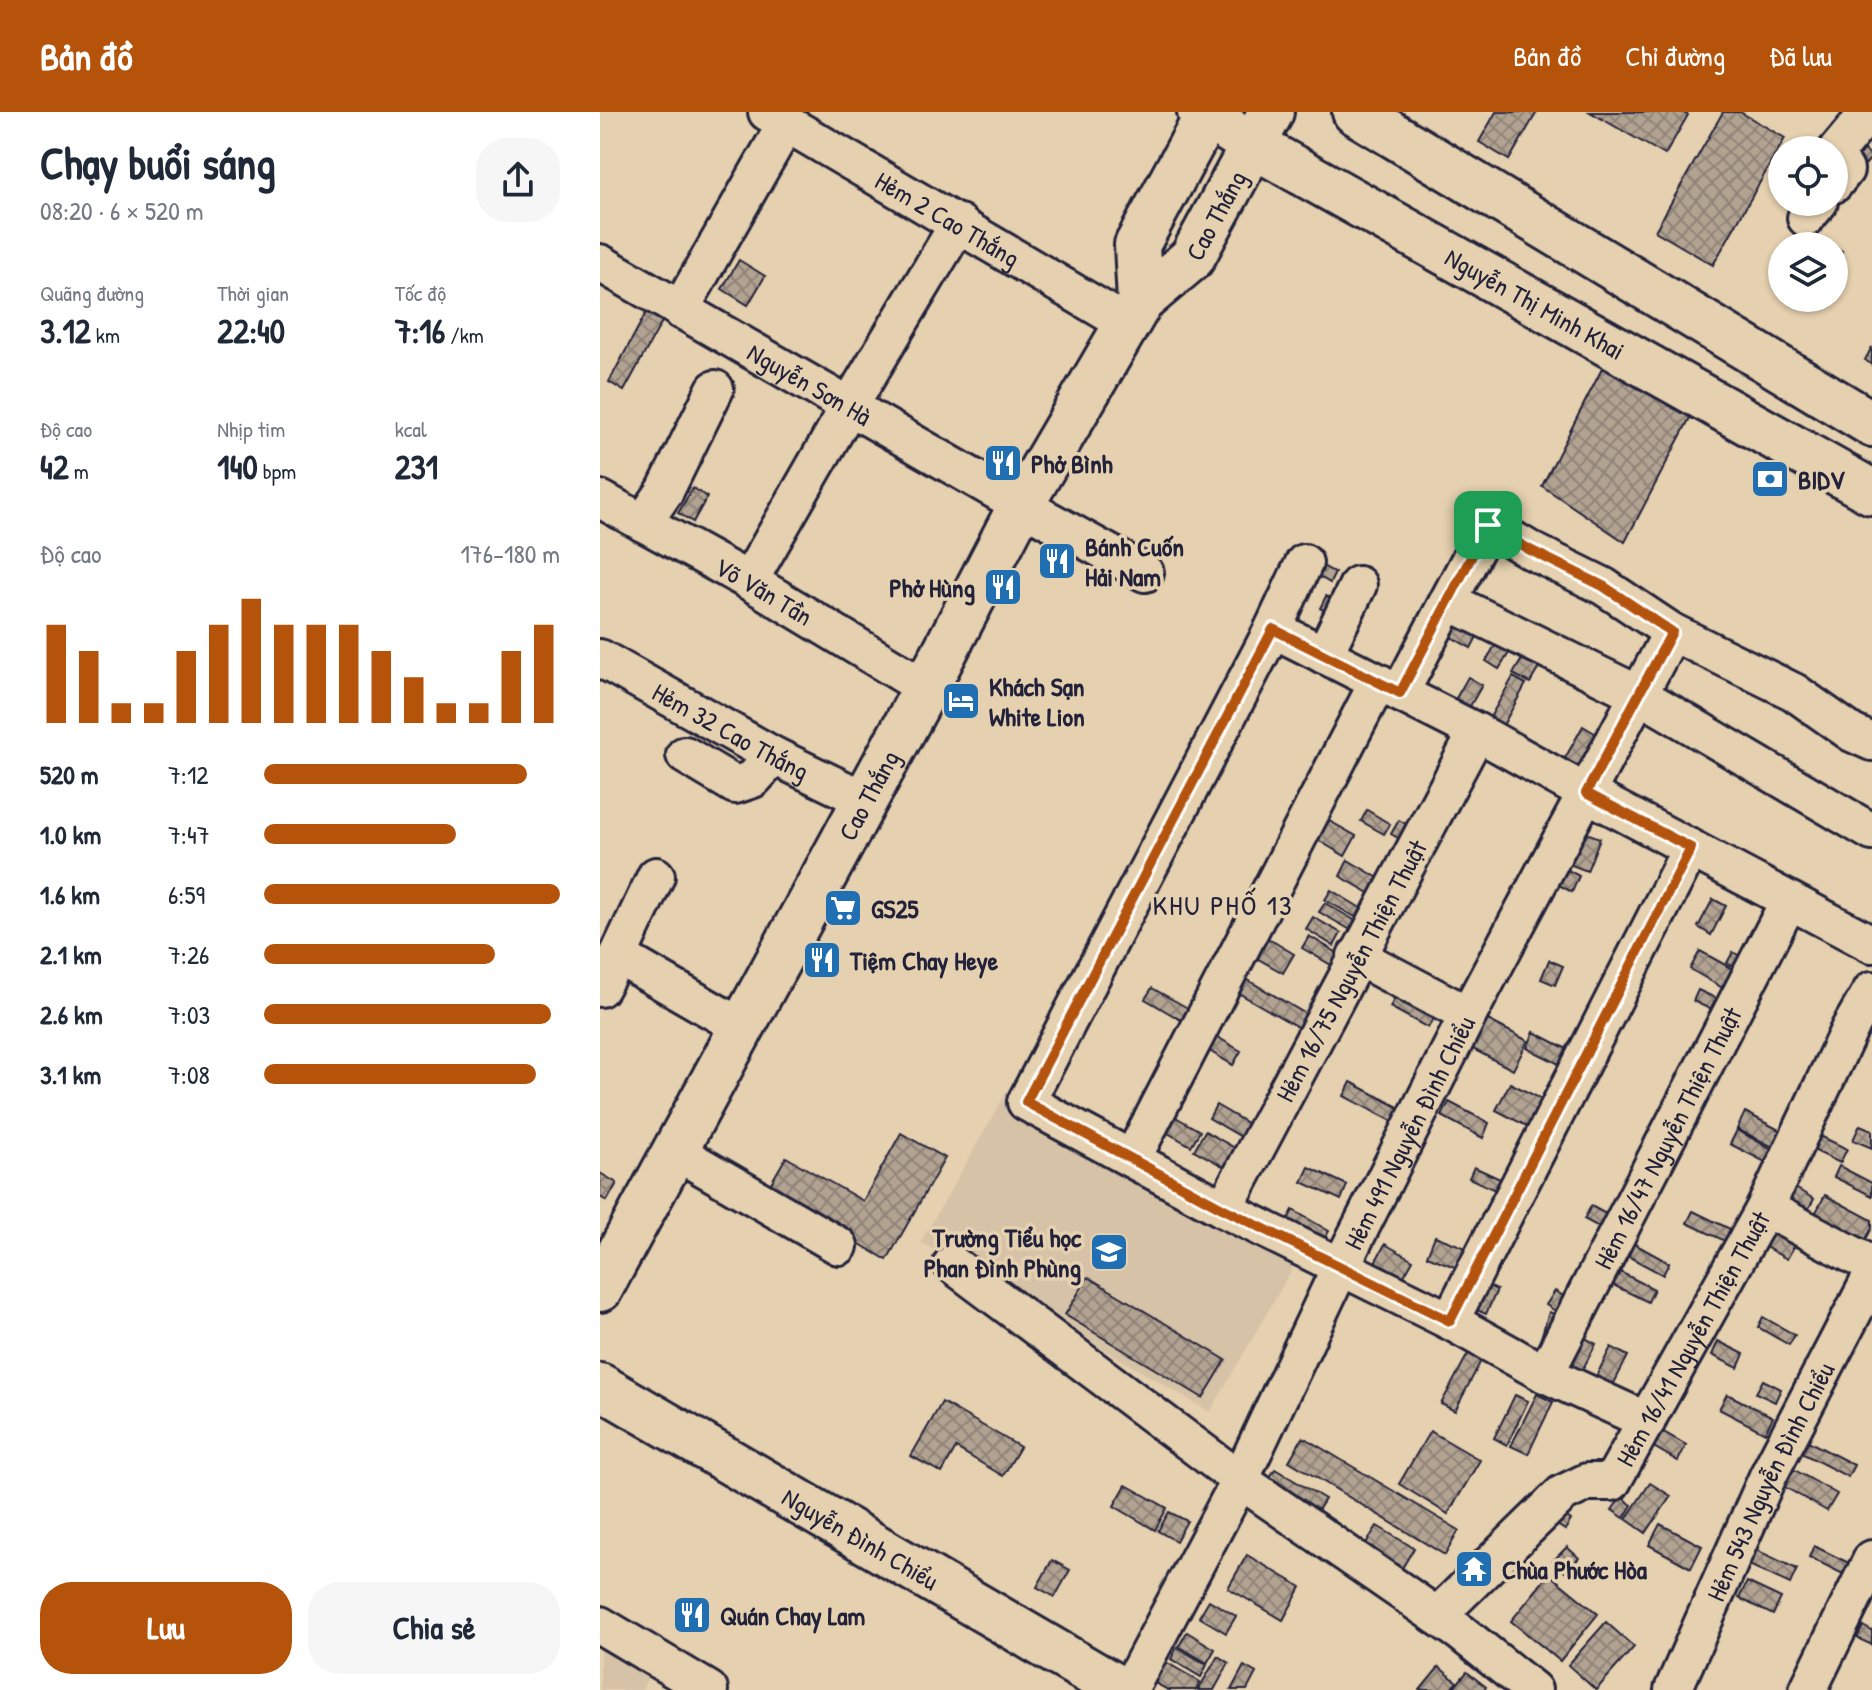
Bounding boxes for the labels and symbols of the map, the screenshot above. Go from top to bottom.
street label: Hẻm 2 Cao Thắng [869,162,1027,275]
street label: Cao Thắng [1177,164,1254,266]
street label: Nguyễn Thị Minh Khai [1439,239,1631,367]
street label: Nguyễn Sơn Hà [741,334,878,433]
restaurant icon: Phở Bình [982,442,1024,484]
place label: Phở Bình [1031,446,1113,481]
bank icon: BIDV [1749,458,1791,500]
place label: BIDV [1798,462,1846,497]
pin [1454,491,1522,559]
place label: Bánh Cuốn Hải Nam [1085,529,1184,594]
restaurant icon: Bánh Cuốn Hải Nam [1036,540,1078,582]
street label: Võ Văn Tần [709,548,820,633]
restaurant icon: Phở Hùng [982,566,1024,608]
place label: Phở Hùng [889,570,975,606]
place label: Khách Sạn White Lion [989,669,1085,734]
street label: Hẻm 32 Cao Thắng [646,674,815,788]
hotel icon: Khách Sạn White Lion [940,680,982,722]
street label: Cao Thắng [829,744,907,846]
street label: Hẻm 16/75 Nguyễn Thiện Thuật [1267,833,1435,1107]
district label: KHU PHỐ 13 [1153,886,1293,924]
supermarket icon: GS25 [822,887,864,929]
place label: GS25 [871,891,919,926]
restaurant icon: Tiệm Chay Heye [801,939,843,981]
place label: Tiệm Chay Heye [849,943,999,979]
street label: Hẻm 16/47 Nguyễn Thiện Thuật [1585,1000,1750,1275]
street label: Hẻm 491 Nguyễn Ðình Chiểu [1335,1010,1482,1255]
street label: Hẻm 16/41 Nguyễn Thiện Thuật [1607,1204,1778,1472]
place label: Trường Tiểu học Phan Đình Phùng [924,1220,1082,1286]
school or university icon: Trường Tiểu học Phan Đình Phùng [1088,1231,1130,1273]
street label: Hẻm 543 Nguyễn Ðình Chiểu [1697,1356,1842,1606]
street label: Nguyễn Đình Chiểu [776,1479,945,1598]
temple icon: Chùa Phước Hòa [1453,1548,1495,1590]
place label: Chùa Phước Hòa [1502,1552,1648,1587]
restaurant icon: Quán Chay Lam [671,1594,713,1636]
place label: Quán Chay Lam [720,1598,866,1634]

